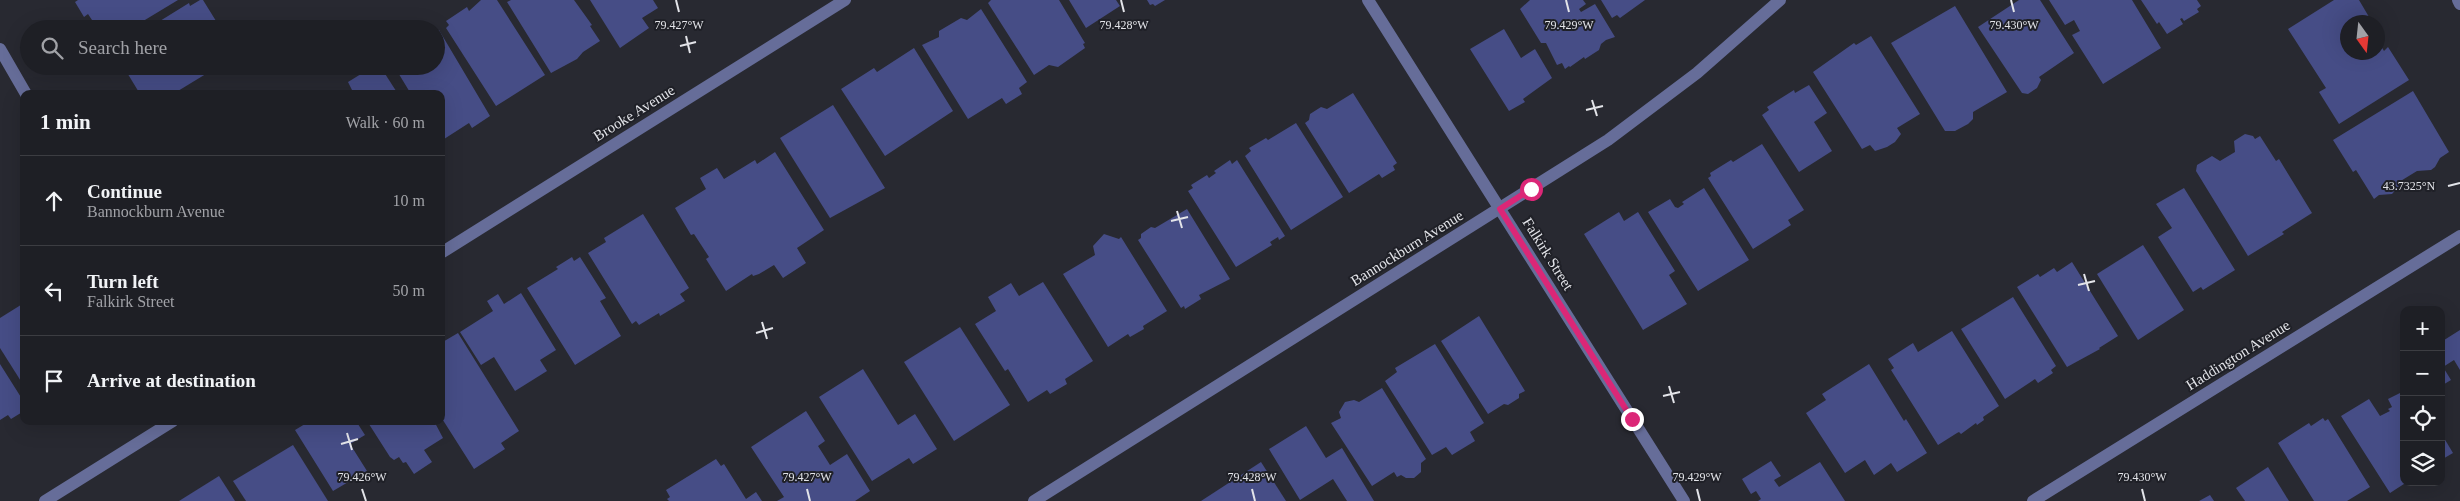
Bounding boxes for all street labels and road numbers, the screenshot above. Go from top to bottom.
street label: Brooke Avenue [590,81,678,144]
street label: Bannockburn Avenue [1348,207,1466,289]
street label: Falkirk Street [1519,215,1577,294]
street label: Haddington Avenue [2183,316,2293,393]

